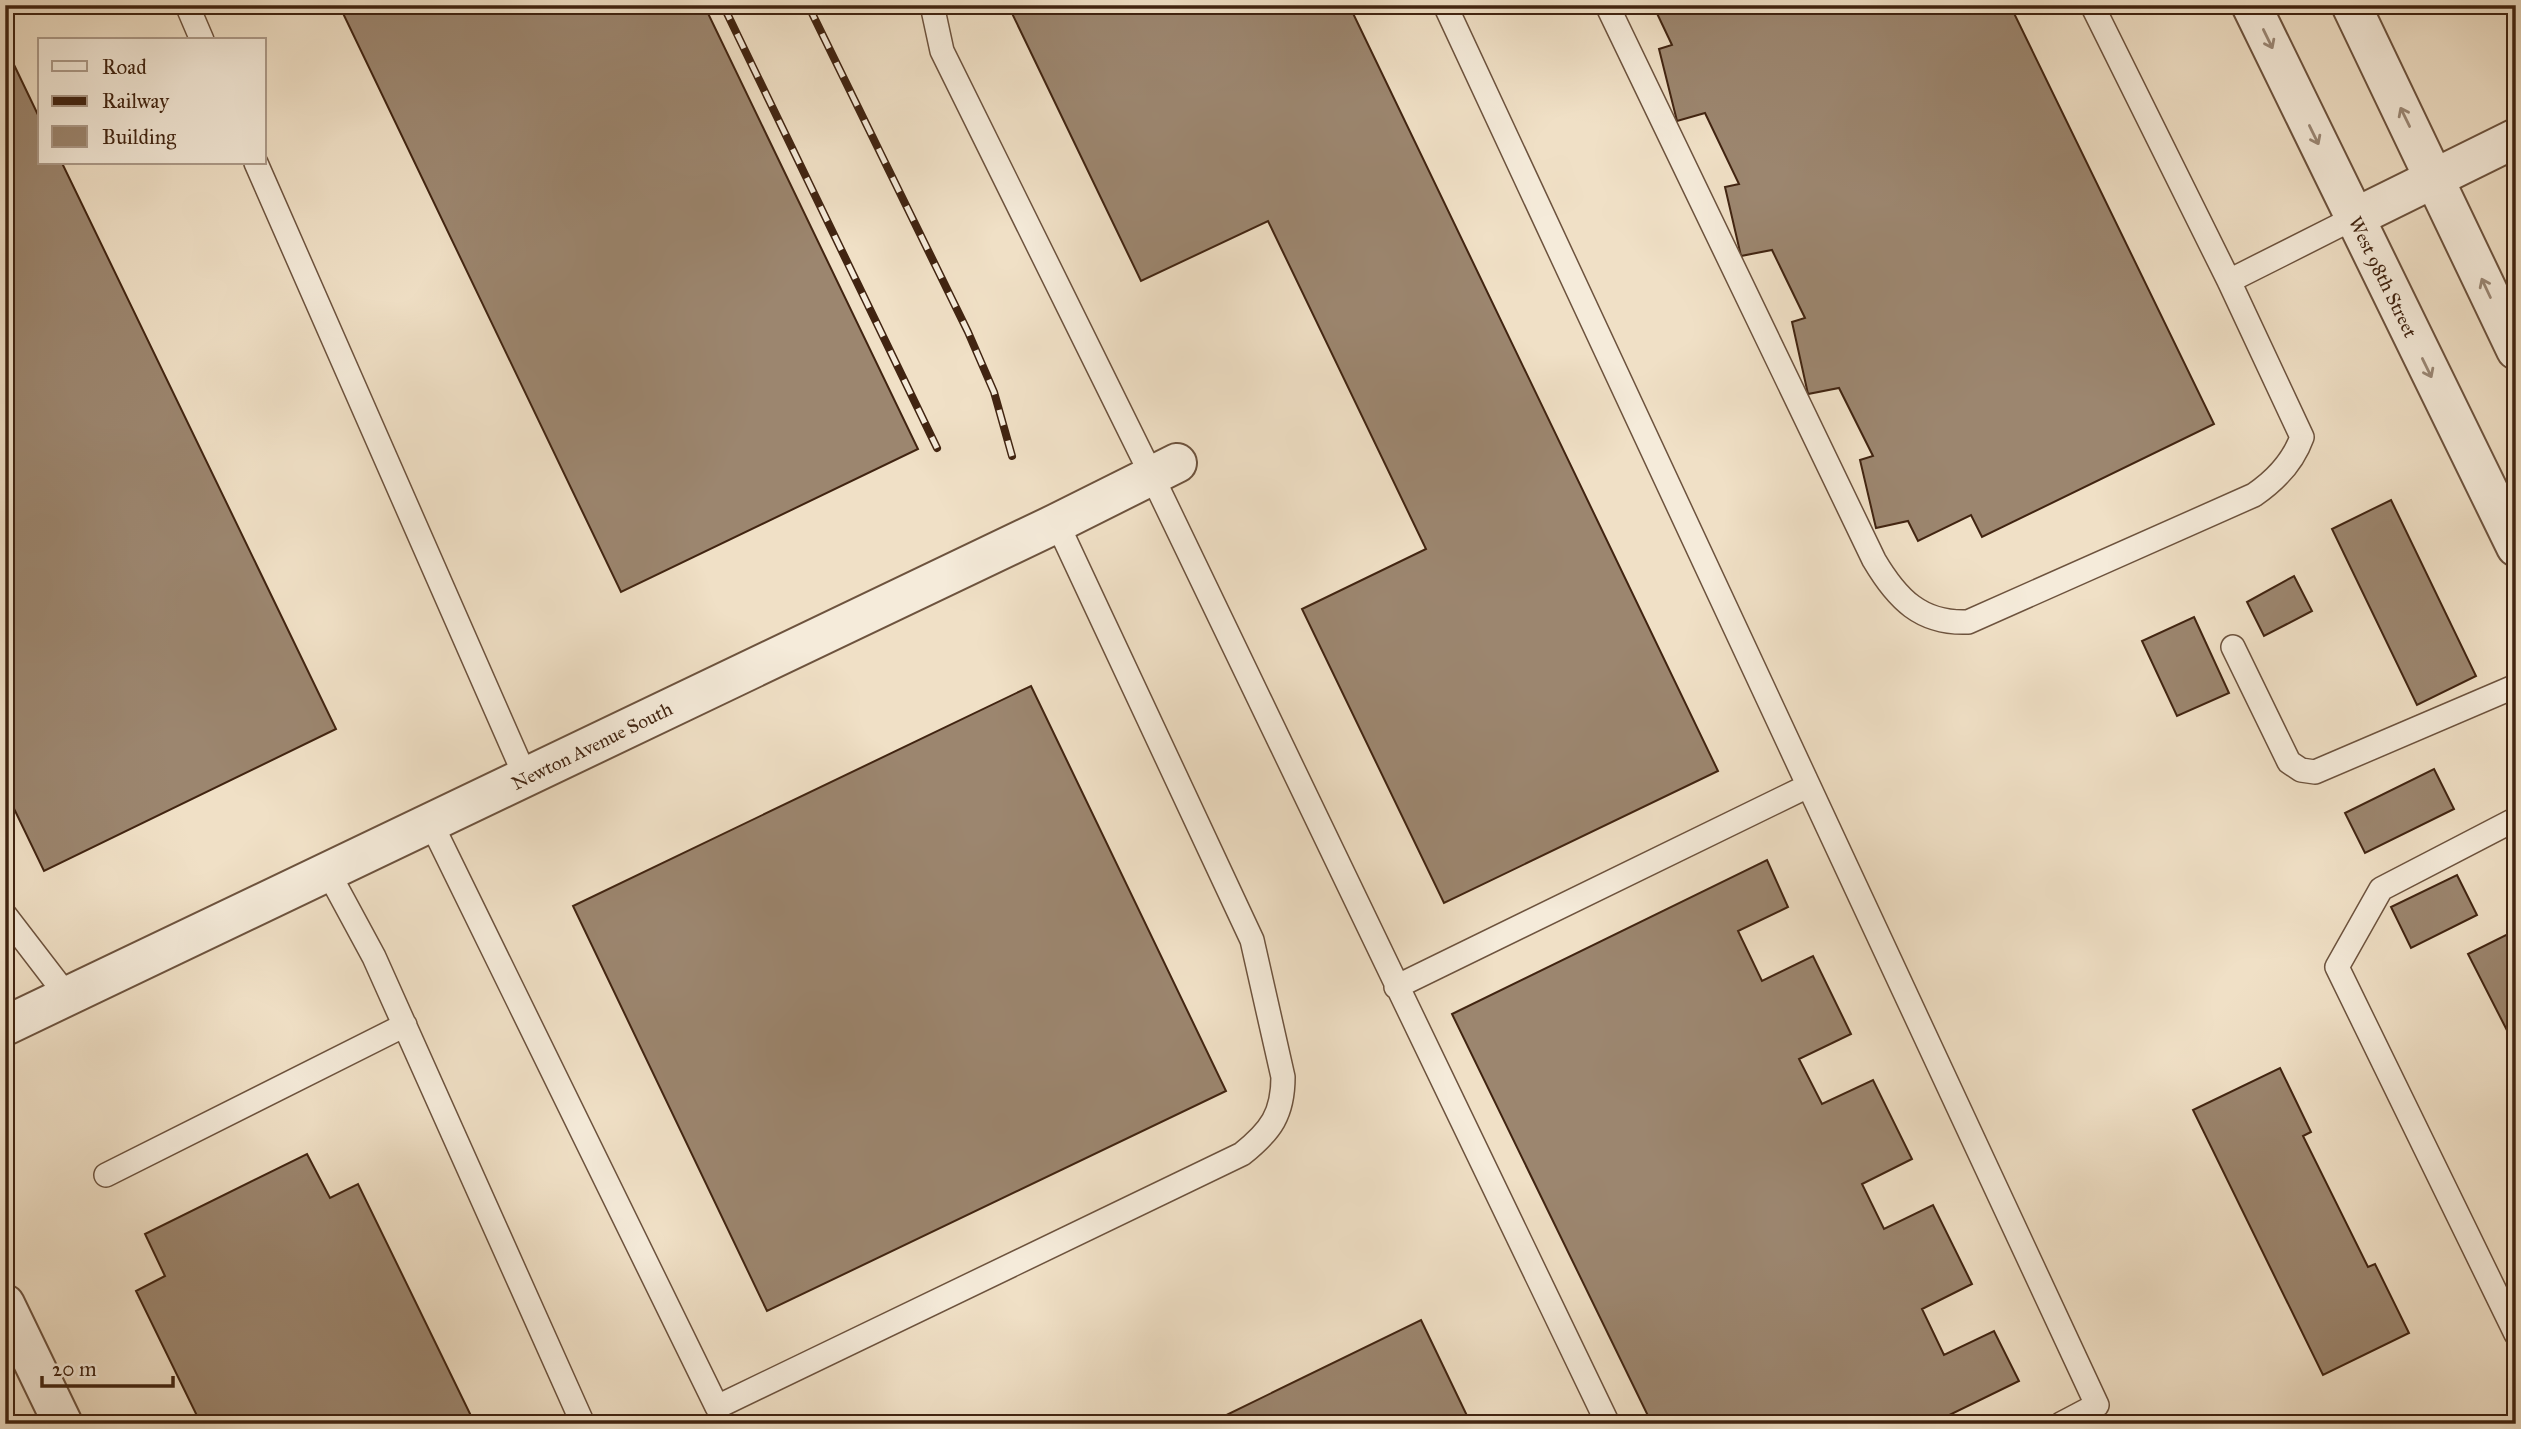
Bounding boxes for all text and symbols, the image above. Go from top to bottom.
one-way arrow [2261,28,2275,49]
legend [38,38,266,164]
text: Road [102,54,147,80]
text: Railway [102,88,170,114]
one-way arrow [2397,107,2411,128]
text: Building [102,124,176,150]
one-way arrow [2308,124,2321,145]
street label: West 98th Street [2344,213,2422,342]
one-way arrow [2479,278,2493,299]
one-way arrow [2421,357,2434,378]
street label: Newton Avenue South [508,697,677,795]
scale bar [42,1345,173,1389]
text: 20 m [52,1356,97,1382]

